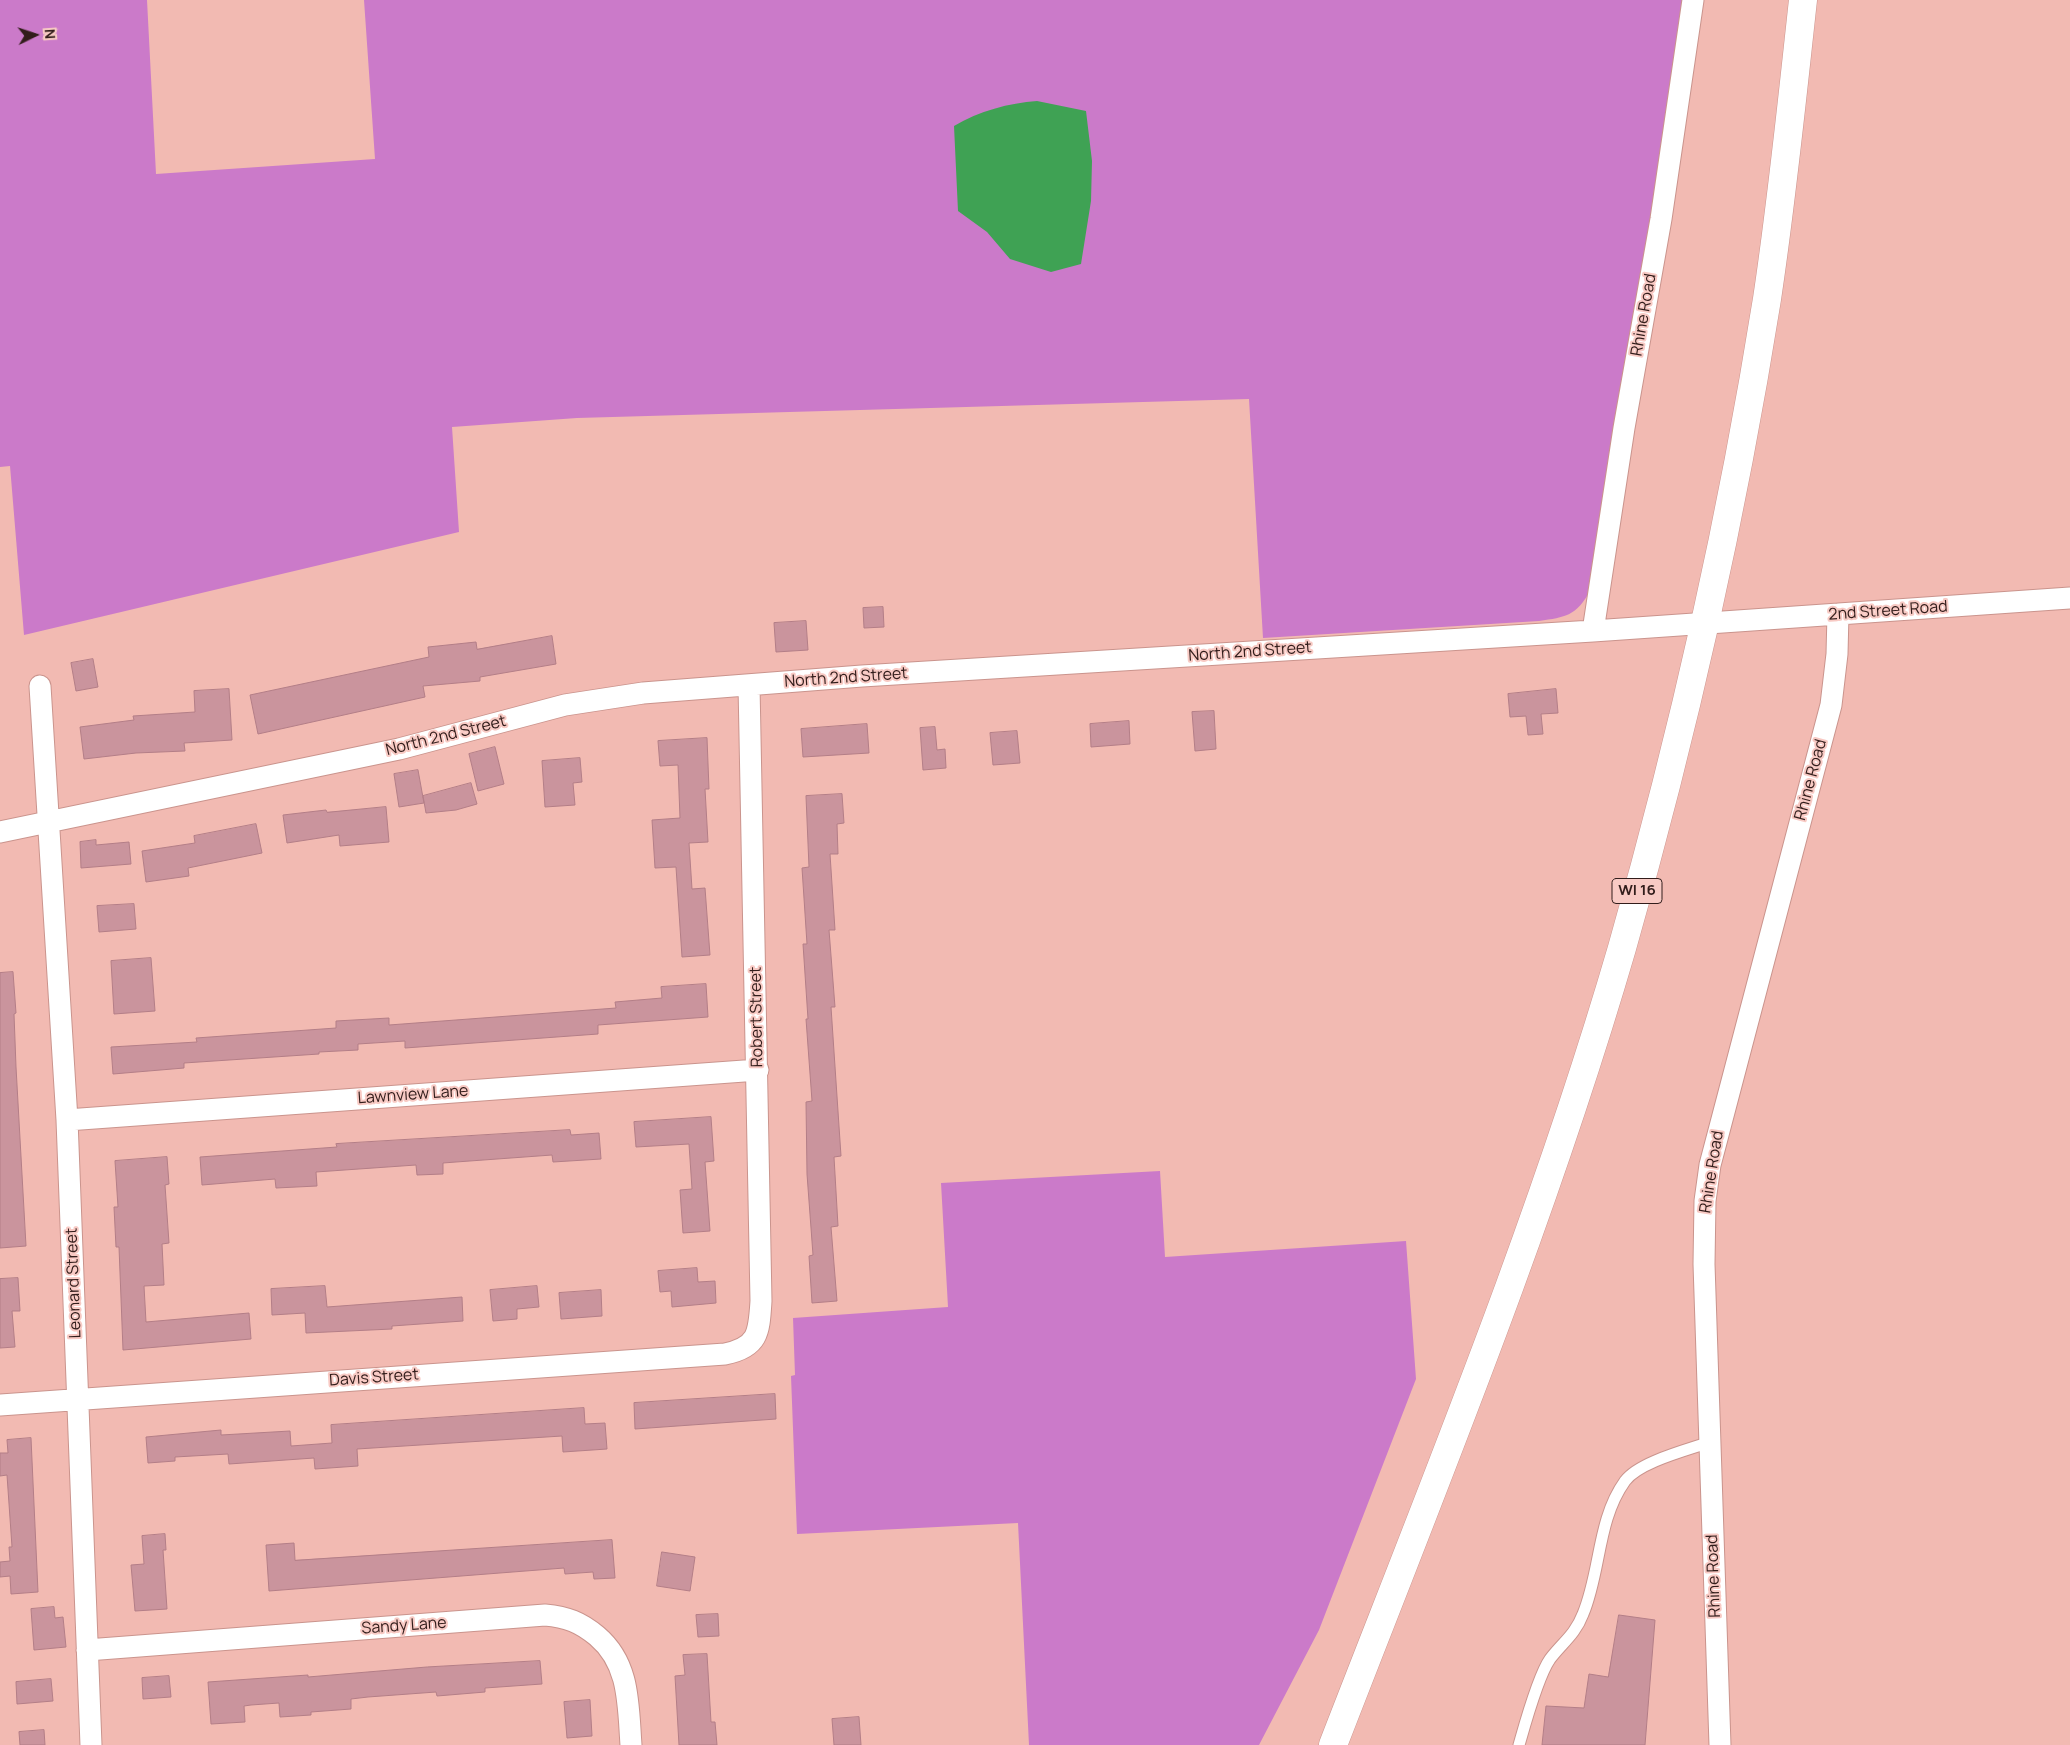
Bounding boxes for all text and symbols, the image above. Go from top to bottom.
north arrow [10,10,60,60]
text: N [41,28,60,40]
street label: Rhine Road [1627,272,1661,358]
street label: 2nd Street Road [1828,597,1948,625]
street label: North 2nd Street [1188,638,1312,666]
street label: North 2nd Street [784,664,908,692]
street label: North 2nd Street [384,712,508,760]
street label: Rhine Road [1791,737,1831,823]
road number: WI 16 [1612,878,1662,904]
street label: Robert Street [747,966,767,1068]
street label: Lawnview Lane [357,1082,469,1108]
street label: Rhine Road [1696,1129,1728,1215]
street label: Leonard Street [62,1227,86,1339]
street label: Davis Street [329,1365,419,1391]
street label: Rhine Road [1703,1534,1725,1618]
street label: Sandy Lane [361,1613,447,1639]

